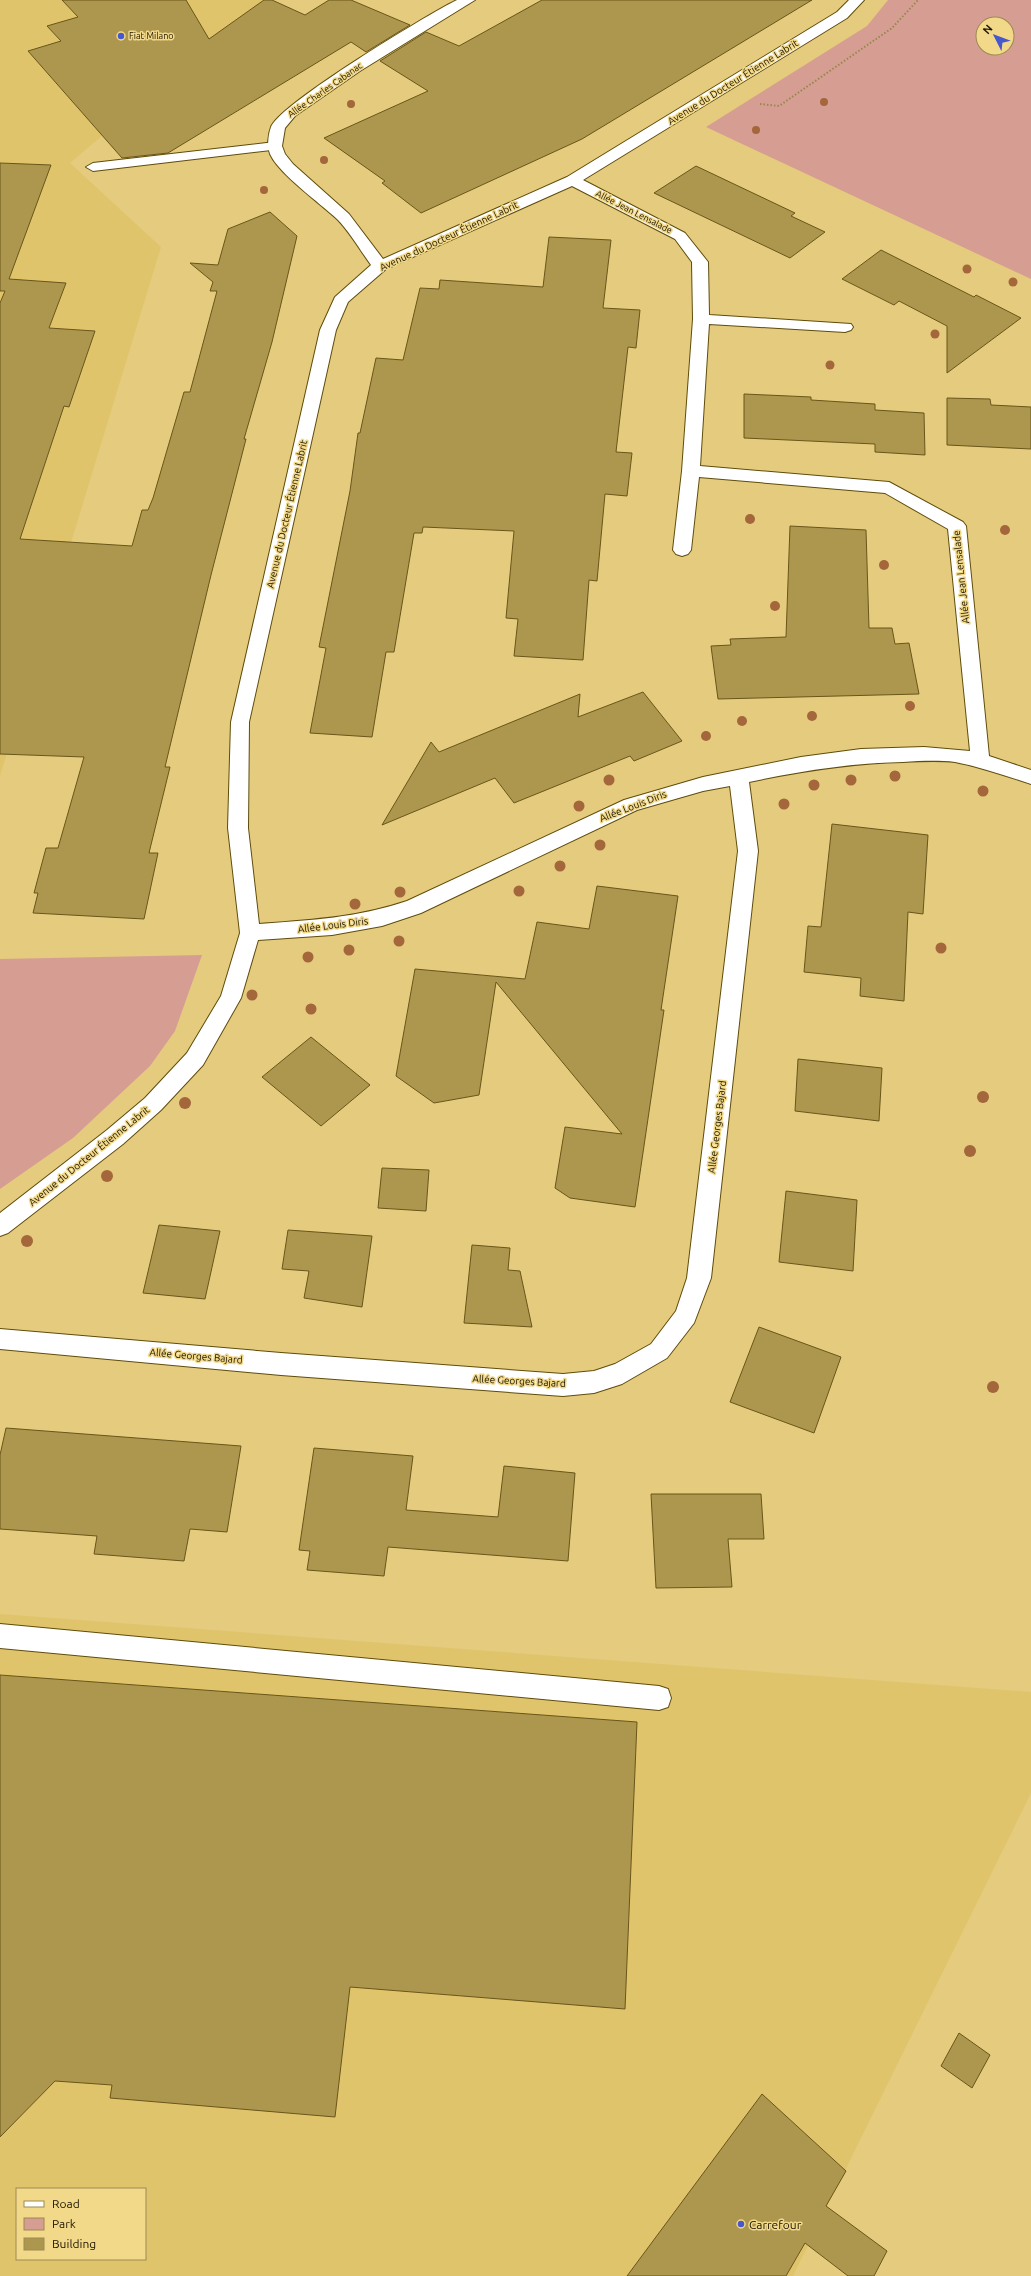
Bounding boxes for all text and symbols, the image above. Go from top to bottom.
north arrow [975,16,1015,56]
text: N [980,22,995,36]
marker: Fiat Milano [116,31,126,41]
place label: Fiat Milano [129,31,174,41]
street label: Avenue du Docteur Étienne Labrit [665,36,800,127]
street label: Allée Charles Cabanac [286,61,364,119]
street label: Allée Jean Lensalade [594,188,674,236]
street label: Avenue du Docteur Étienne Labrit [378,198,520,273]
street label: Avenue du Docteur Étienne Labrit [264,439,309,589]
street label: Allée Jean Lensalade [951,530,971,624]
street label: Allée Louis Diris [598,788,668,824]
street label: Allée Louis Diris [297,915,369,935]
street label: Allée Georges Bajard [706,1080,728,1174]
street label: Avenue du Docteur Étienne Labrit [26,1103,151,1208]
street label: Allée Georges Bajard [149,1346,243,1366]
street label: Allée Georges Bajard [472,1373,566,1389]
legend [16,2188,146,2260]
text: Road [52,2197,80,2210]
text: Park [52,2217,76,2230]
place label: Carrefour [749,2218,802,2231]
marker: Carrefour [736,2219,746,2229]
text: Building [52,2237,96,2250]

